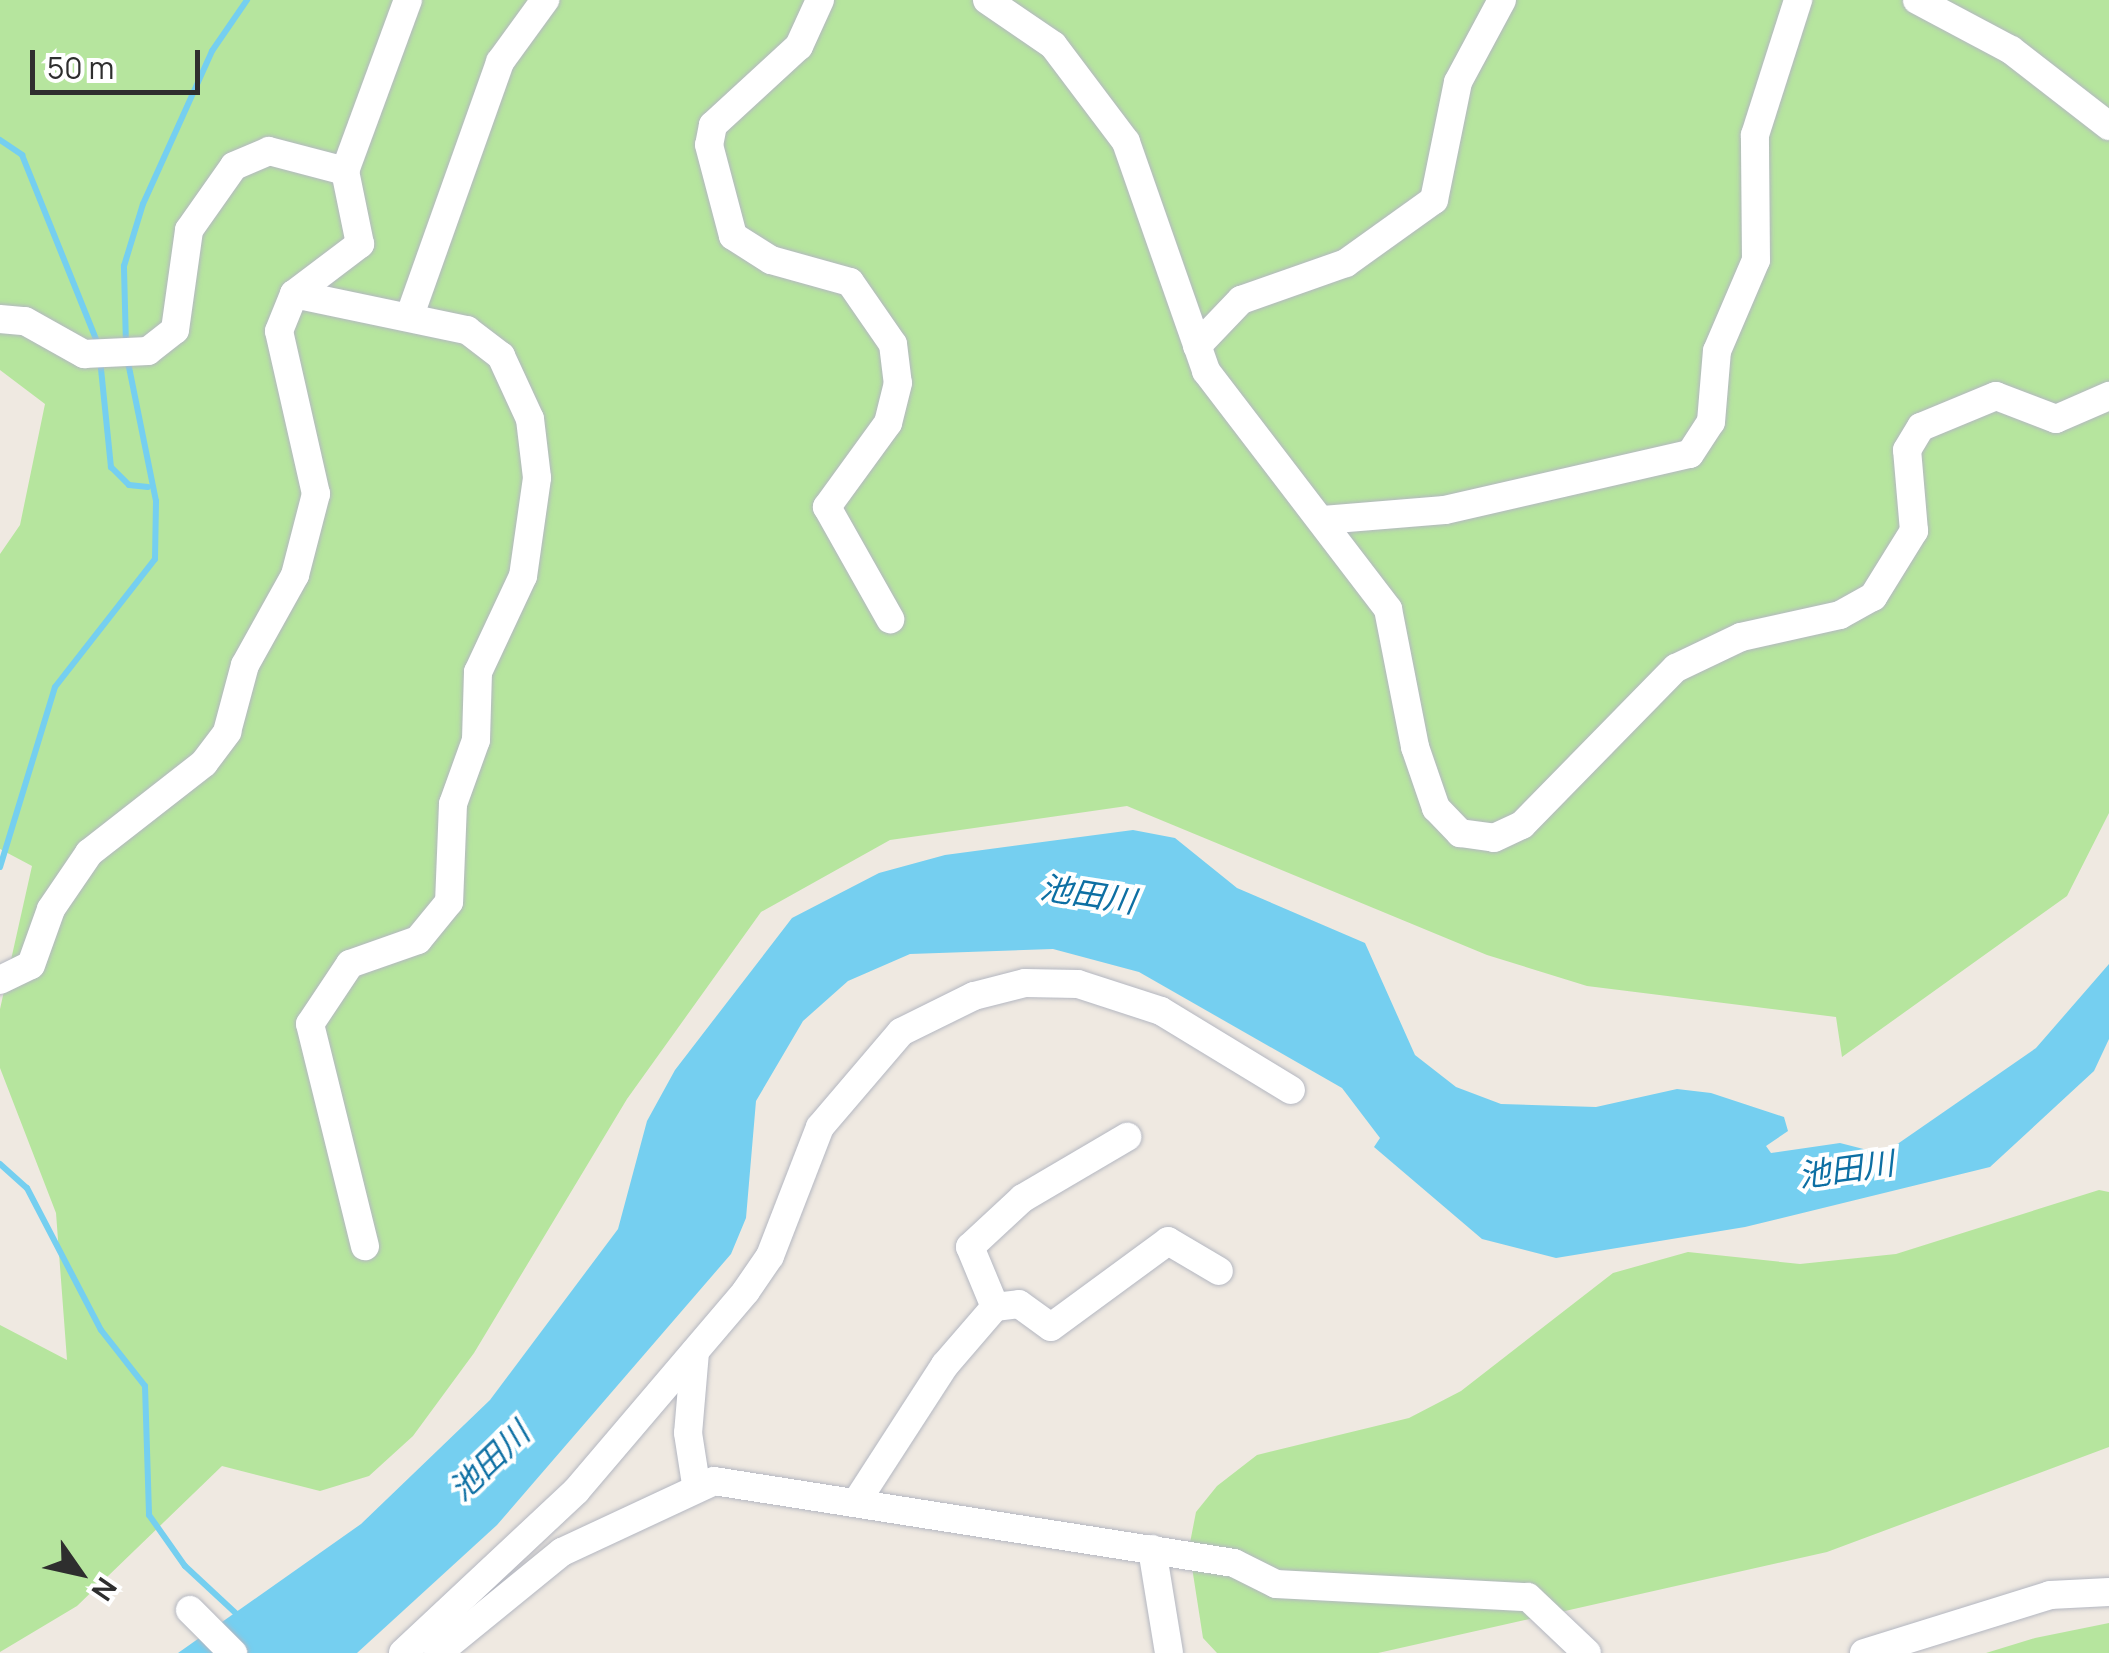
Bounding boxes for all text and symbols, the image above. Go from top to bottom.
scale bar [35,30,205,92]
text: 50 m [47,47,114,88]
water label: 池田川 [1038,868,1138,920]
water label: 池田川 [1796,1143,1896,1195]
water label: 池田川 [441,1414,537,1508]
north arrow [30,1523,130,1623]
text: N [84,1571,126,1609]

